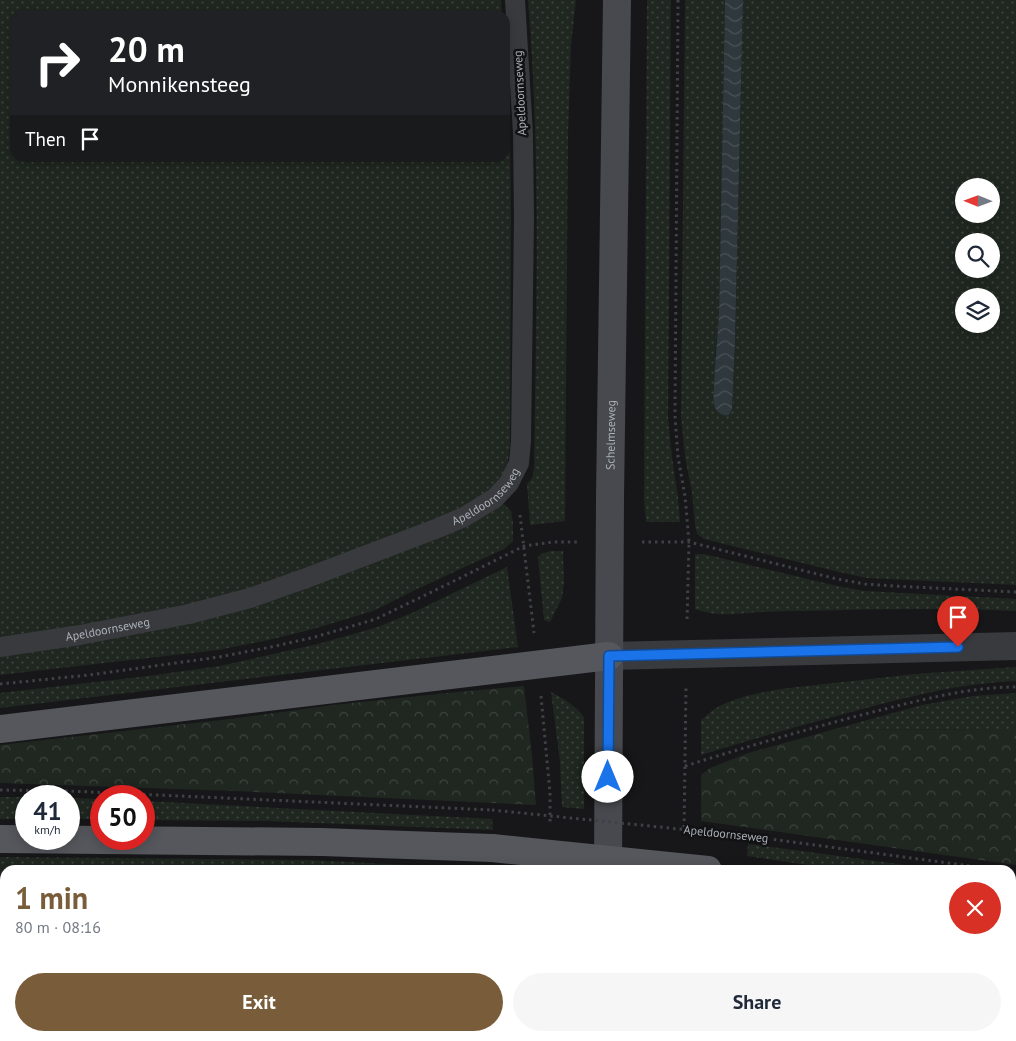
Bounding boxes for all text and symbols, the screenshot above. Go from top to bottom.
text: 20 m [108,26,185,72]
icon: right [25,30,90,95]
street label: Apeldoornseweg [510,50,529,136]
text: Monnikensteeg [108,70,251,98]
icon: arrive [76,125,104,153]
text: Then [25,127,66,151]
north arrow [955,178,1000,222]
map controls [955,178,1000,333]
button: search [955,233,1000,278]
button: layers [955,288,1000,333]
street label: Schelmseweg [602,400,618,470]
street label: Apeldoornseweg [449,465,522,528]
pin [937,596,979,647]
icon: arrive [944,603,972,631]
street label: Apeldoornseweg [64,614,151,644]
position arrow [581,750,633,802]
speed limit sign: 50 [90,785,155,850]
text: 41 [33,795,62,827]
text: km/h [34,822,61,837]
street label: Apeldoornseweg [683,822,769,845]
text: 1 min [15,878,88,917]
button: close [949,882,1001,934]
text: 80 m · 08:16 [15,917,101,937]
button: Exit [15,973,503,1031]
button: Share [513,973,1001,1031]

